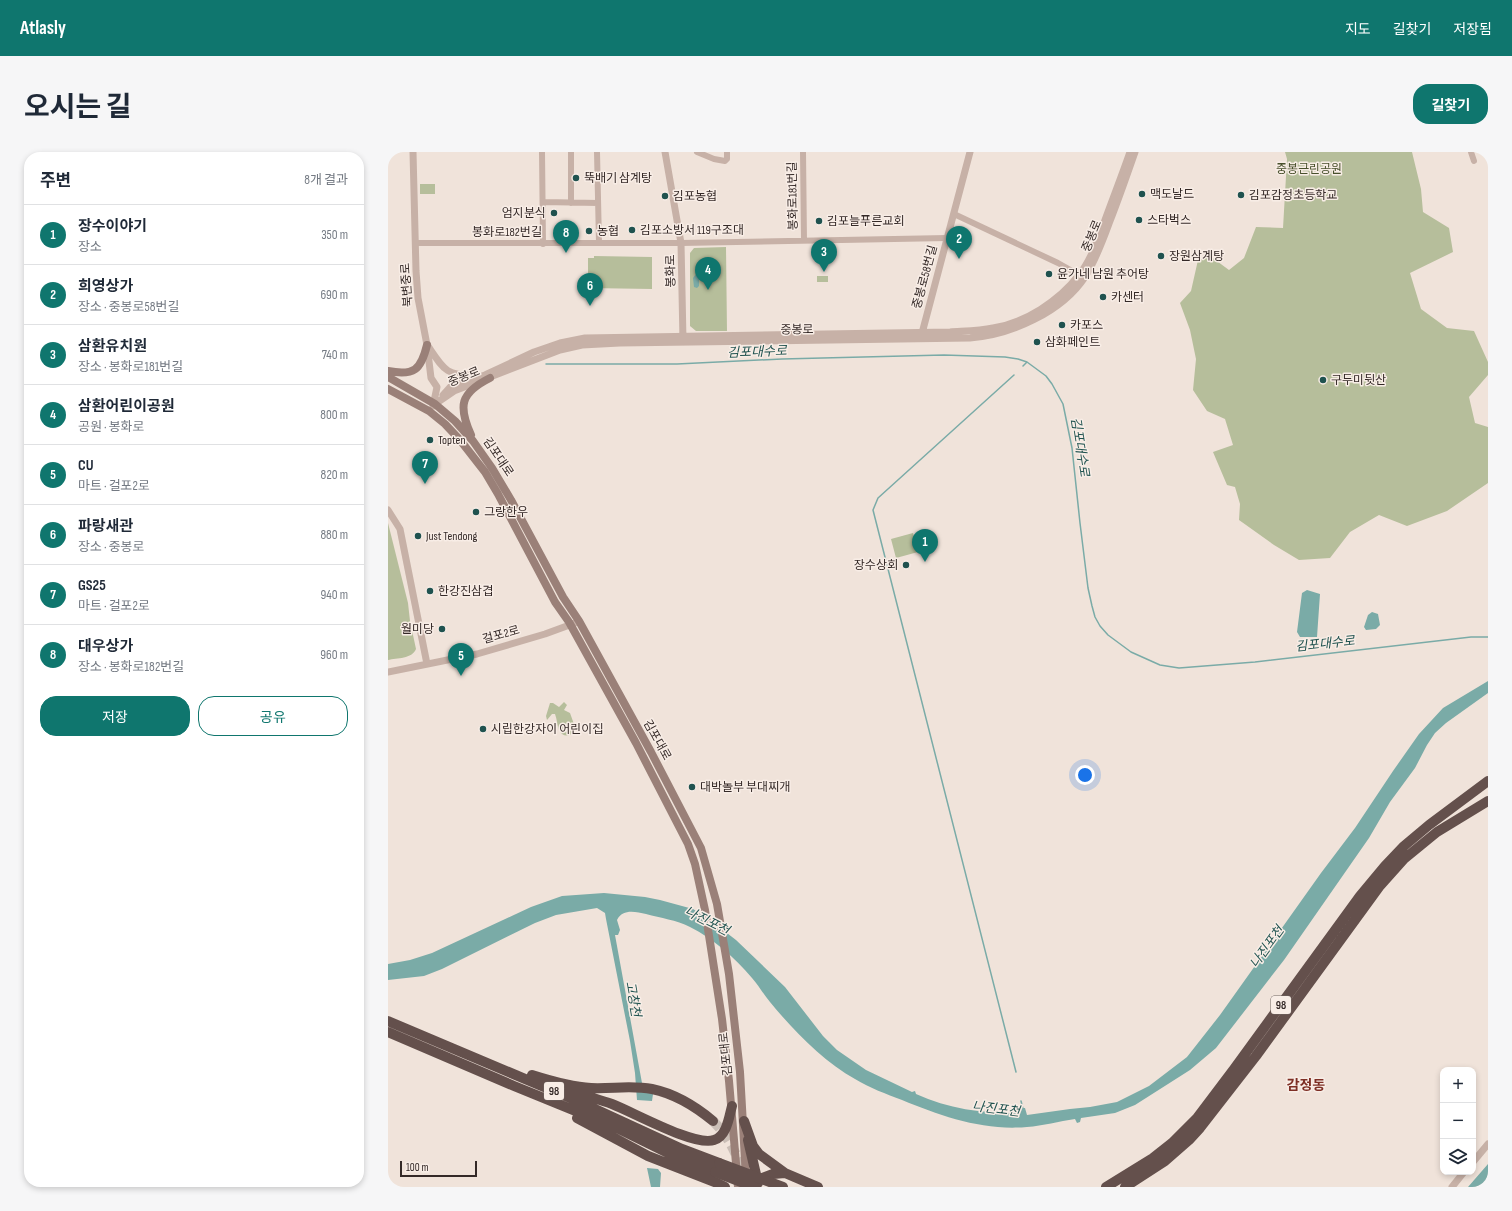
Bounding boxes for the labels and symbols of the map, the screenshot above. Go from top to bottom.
street label: 봉화로181번길 [785,161,801,231]
park label: 중봉근린공원 [1276,162,1342,177]
place label: 뚝배기 삼계탕 [584,171,652,186]
marker: 뚝배기 삼계탕 [571,173,581,183]
place label: 맥도날드 [1150,187,1194,202]
place label: 김포감정초등학교 [1249,188,1337,203]
place label: 김포농협 [673,189,717,204]
marker: 맥도날드 [1137,189,1147,199]
marker: 김포감정초등학교 [1236,190,1246,200]
marker: 김포농협 [660,191,670,201]
place label: 엄지분식 [502,206,546,221]
marker: 엄지분식 [549,208,559,218]
place label: 스타벅스 [1147,213,1191,228]
place label: 김포늘푸른교회 [827,214,904,229]
marker: 스타벅스 [1134,215,1144,225]
marker: 김포늘푸른교회 [814,216,824,226]
street label: 중봉로 [1079,218,1105,254]
pin: 8 [553,220,579,253]
place label: 김포소방서 119구조대 [640,223,744,238]
place label: 농협 [597,224,619,239]
street label: 봉화로182번길 [472,225,542,240]
marker: 김포소방서 119구조대 [627,225,637,235]
marker: 농협 [584,226,594,236]
pin: 2 [946,226,972,259]
pin: 3 [811,239,837,272]
street label: 중봉로58번길 [909,244,941,310]
place label: 장원삼계탕 [1169,249,1224,264]
marker: 장원삼계탕 [1156,251,1166,261]
street label: 봉화로 [663,254,679,288]
pin: 4 [695,257,721,290]
street label: 북변중로 [398,262,416,308]
place label: 윤가네 남원 추어탕 [1057,267,1149,282]
marker: 윤가네 남원 추어탕 [1044,269,1054,279]
pin: 6 [577,273,603,306]
place label: 카센터 [1111,290,1144,305]
marker: 카센터 [1098,292,1108,302]
place label: 카포스 [1070,318,1103,333]
marker: 카포스 [1057,320,1067,330]
street label: 중봉로 [780,322,814,338]
place label: 삼화페인트 [1045,335,1100,350]
marker: 삼화페인트 [1032,337,1042,347]
water label: 김포대수로 [727,343,788,361]
street label: 중봉로 [446,364,482,390]
place label: 구두미뒷산 [1331,373,1386,388]
marker: 구두미뒷산 [1318,375,1328,385]
water label: 김포대수로 [1067,416,1093,479]
place label: Topten [438,433,466,448]
street label: 김포대로 [479,434,517,480]
marker: Topten [425,435,435,445]
pin: 7 [412,451,438,484]
place label: 그랑한우 [484,505,528,520]
marker: 그랑한우 [471,507,481,517]
place label: Just Tendong [425,529,478,544]
pin: 1 [912,529,938,562]
marker: Just Tendong [413,531,423,541]
place label: 장수상회 [854,558,898,573]
marker: 장수상회 [901,560,911,570]
place label: 한강진삼겹 [438,584,493,599]
marker: 한강진삼겹 [425,586,435,596]
place label: 월미당 [401,622,434,637]
street label: 걸포2로 [481,623,521,647]
marker: 월미당 [437,624,447,634]
water label: 김포대수로 [1294,633,1357,655]
pin: 5 [448,643,474,676]
street label: 김포대로 [640,717,674,763]
place label: 시립한강자이 어린이집 [491,722,603,737]
marker: 시립한강자이 어린이집 [478,724,488,734]
your location [1075,765,1095,785]
place label: 대박놀부 부대찌개 [700,780,790,795]
marker: 대박놀부 부대찌개 [687,782,697,792]
water label: 나진포천 [682,903,733,939]
water label: 나진포천 [1246,922,1288,971]
water label: 고창천 [622,980,644,1019]
road number: 98 [1271,996,1291,1014]
street label: 김포대로 [716,1031,736,1077]
district label: 감정동 [1287,1077,1325,1094]
road number: 98 [544,1082,564,1100]
water label: 나진포천 [971,1098,1022,1120]
scale bar [400,1159,477,1178]

